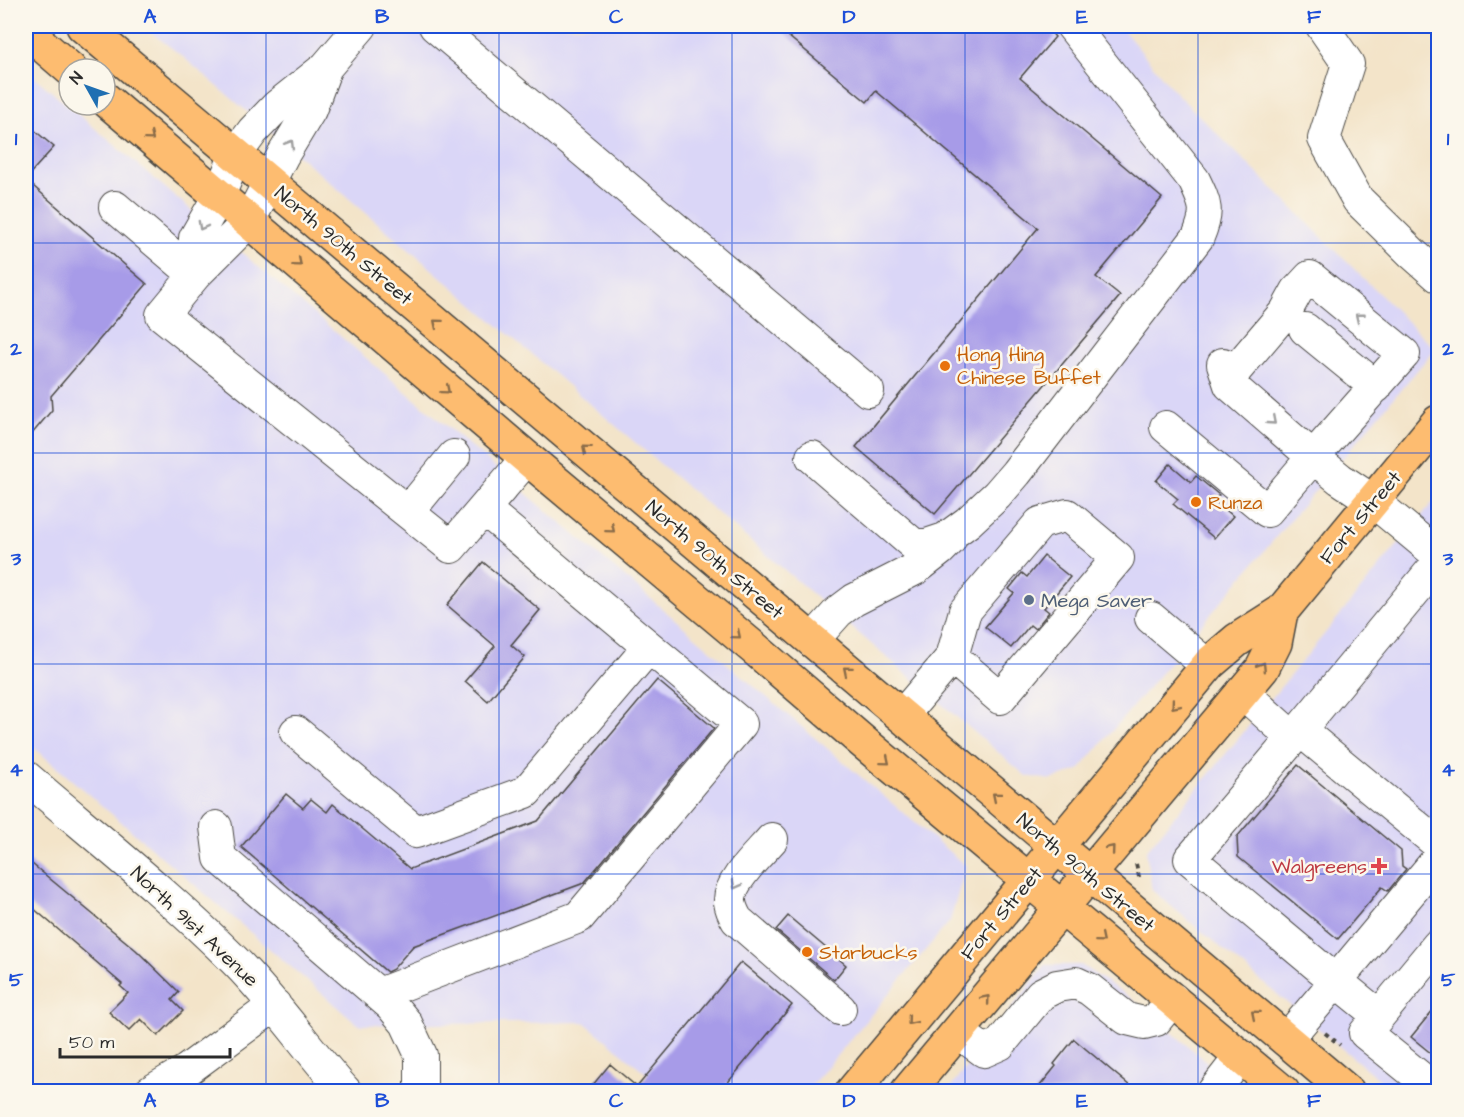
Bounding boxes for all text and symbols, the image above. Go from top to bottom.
text: A [144,3,157,31]
text: B [375,3,390,31]
text: C [609,3,624,31]
text: D [843,3,856,31]
text: E [1076,3,1088,31]
text: F [1307,3,1322,31]
north arrow [57,57,117,117]
text: N [65,67,88,89]
text: 1 [15,125,18,153]
text: 1 [1447,125,1450,153]
one-way arrow [143,130,154,141]
one-way arrow [282,140,294,150]
street label: North 90th Street [268,180,418,312]
one-way arrow [198,220,209,230]
one-way arrow [291,256,302,267]
one-way arrow [1355,314,1366,325]
one-way arrow [433,319,444,330]
text: 2 [9,335,22,363]
text: 2 [1441,335,1454,363]
place label: Hong Hing Chinese Buffet [957,341,1101,392]
marker: Hong Hing Chinese Buffet [938,359,952,373]
one-way arrow [439,383,450,394]
one-way arrow [1265,414,1276,425]
one-way arrow [582,445,593,456]
street label: Fort Street [1313,465,1408,570]
place label: Runza [1208,489,1263,517]
street label: North 90th Street [639,494,789,626]
marker: Runza [1189,495,1203,509]
one-way arrow [605,522,616,533]
text: 3 [10,545,22,573]
text: 3 [1442,545,1454,573]
place label: Mega Saver [1041,587,1152,616]
marker: Mega Saver [1022,593,1036,607]
one-way arrow [731,628,742,639]
one-way arrow [1254,662,1265,673]
one-way arrow [843,666,854,677]
one-way arrow [1171,698,1182,709]
one-way arrow [879,754,890,765]
text: 4 [9,756,23,784]
text: 4 [1441,756,1455,784]
one-way arrow [992,792,1003,803]
street label: North 90th Street [1010,807,1160,939]
one-way arrow [1104,845,1115,856]
place label: Walgreens [1272,853,1367,882]
marker: Walgreens [1372,859,1386,873]
street label: North 91st Avenue [124,860,265,994]
street label: Fort Street [954,861,1049,966]
one-way arrow [732,879,743,889]
one-way arrow [1094,932,1105,943]
place label: Starbucks [819,939,918,967]
marker: Starbucks [800,945,814,959]
text: 5 [9,966,24,994]
text: 5 [1441,966,1456,994]
one-way arrow [979,995,990,1006]
one-way arrow [1251,1010,1262,1021]
one-way arrow [907,1014,918,1025]
scale bar [60,1021,230,1059]
text: 50 m [69,1030,114,1055]
text: A [144,1087,157,1115]
text: B [375,1087,390,1115]
text: C [609,1087,624,1115]
text: D [843,1087,856,1115]
text: E [1076,1087,1088,1115]
text: F [1307,1087,1322,1115]

